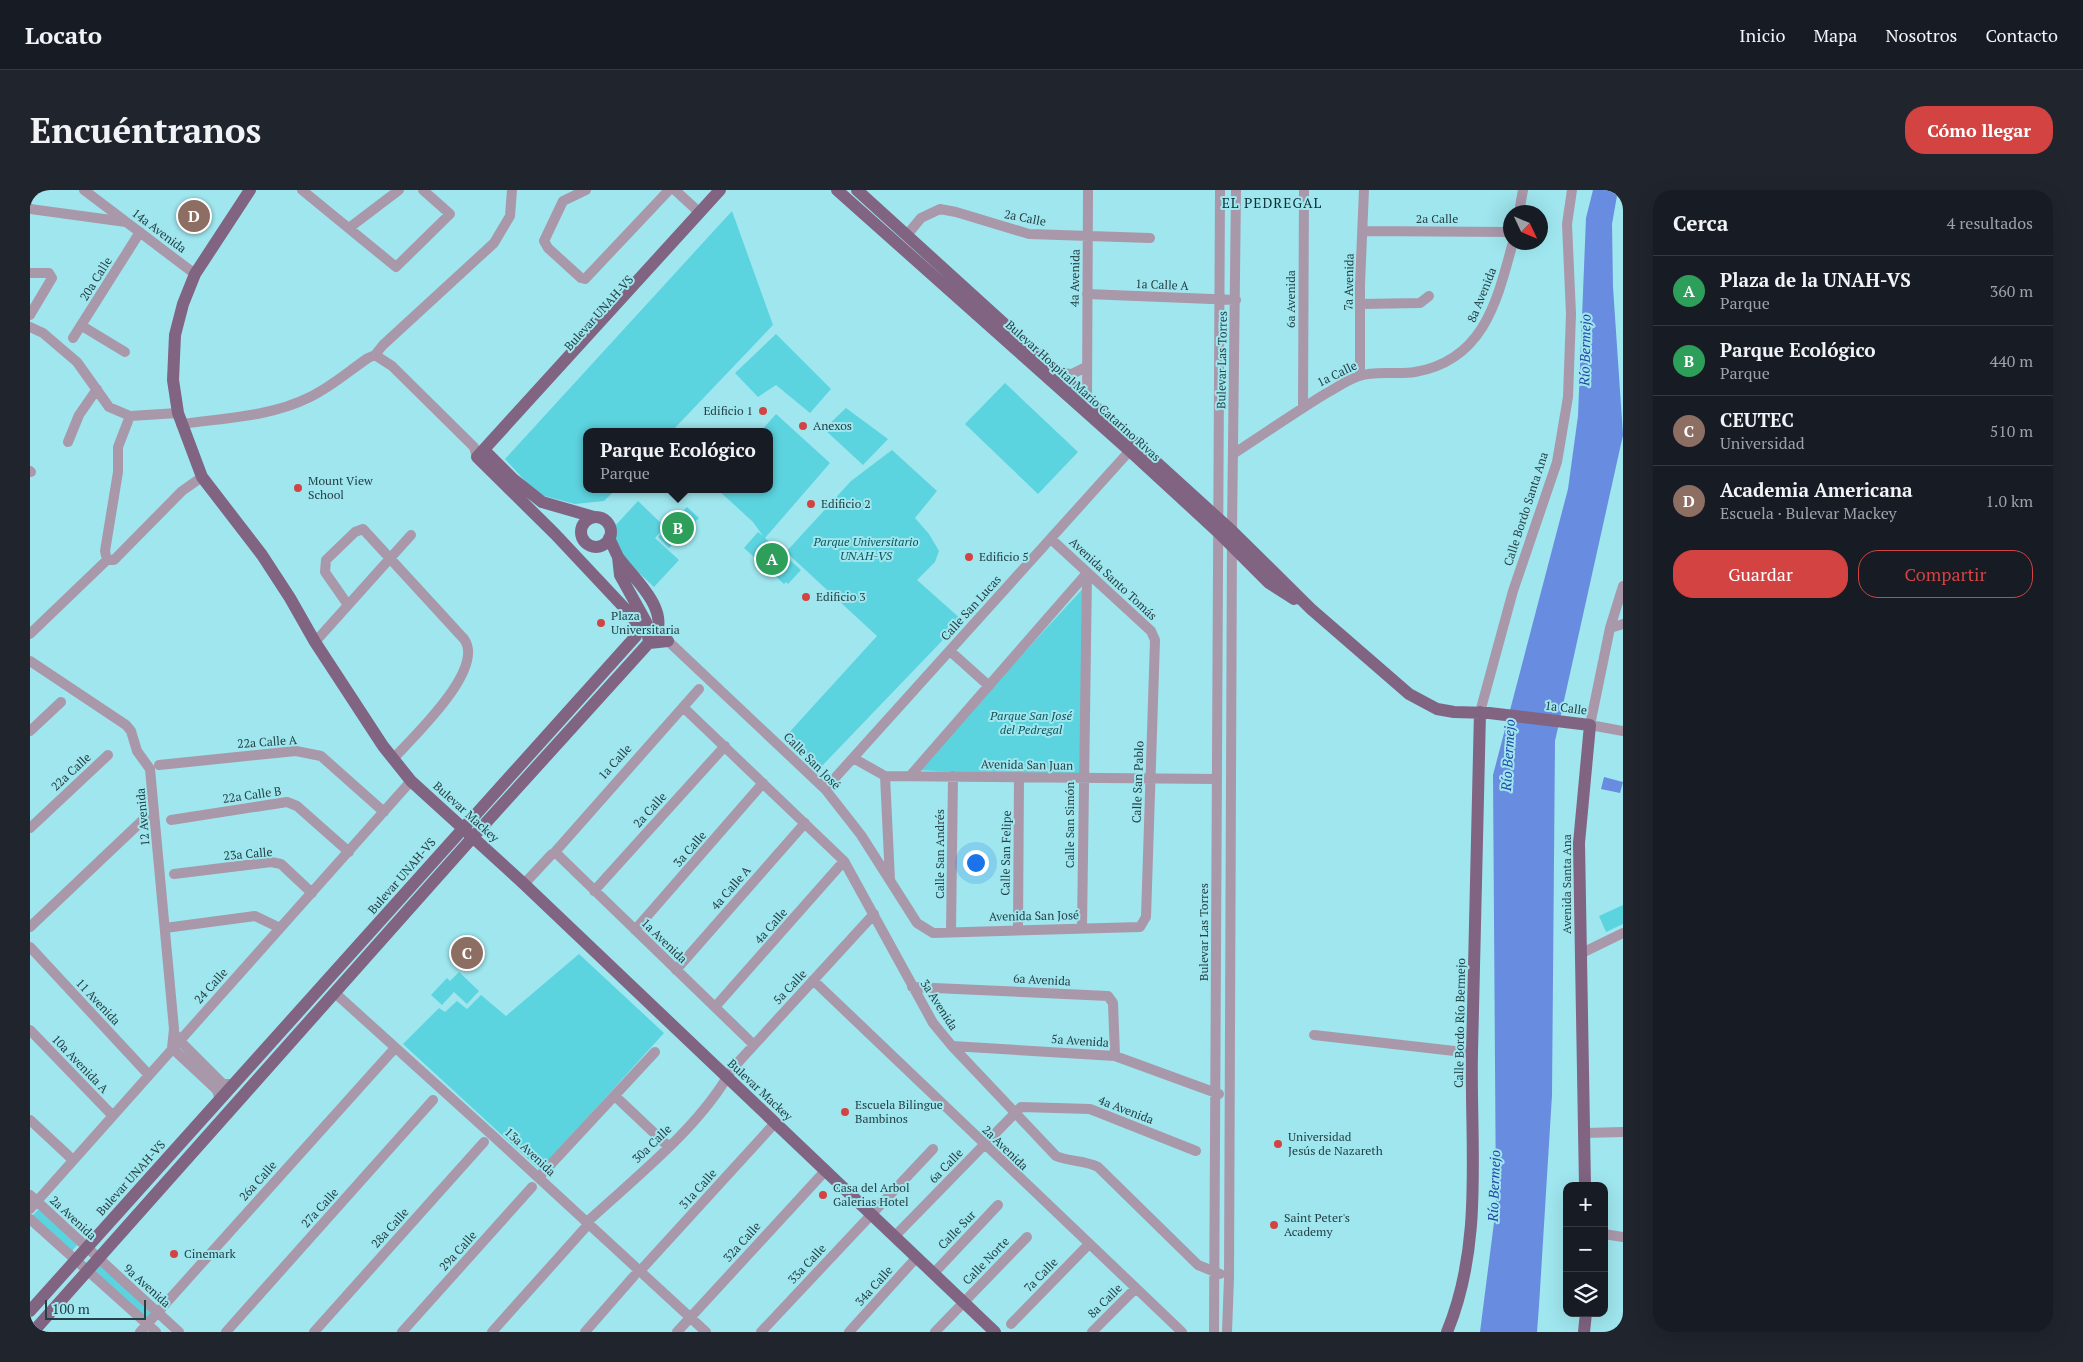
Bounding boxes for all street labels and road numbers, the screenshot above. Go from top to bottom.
street label: 14a Avenida [129,205,189,256]
street label: 2a Calle [1003,206,1047,229]
street label: 2a Calle [1416,211,1458,226]
street label: 4a Avenida [1066,249,1083,307]
street label: 7a Avenida [1341,253,1356,311]
street label: 20a Calle [76,254,115,303]
street label: 8a Avenida [1464,265,1499,324]
street label: 6a Avenida [1283,270,1298,328]
street label: Bulevar UNAH-VS [561,272,636,353]
street label: 1a Calle A [1135,276,1190,293]
street label: Bulevar Las Torres [1213,311,1230,409]
street label: Bulevar Hospital Mario Catarino Rivas [1003,317,1164,464]
street label: 1a Calle [1314,358,1359,390]
street label: Calle Bordo Santa Ana [1500,450,1551,568]
street label: Avenida Santo Tomás [1066,534,1160,623]
street label: Calle San Lucas [937,572,1004,643]
street label: 1a Calle [1544,697,1588,718]
street label: Calle San José [781,729,844,792]
street label: 22a Calle A [237,732,298,751]
street label: Calle San Pablo [1129,740,1146,823]
street label: 1a Calle [595,741,634,782]
street label: 22a Calle [48,749,94,794]
street label: Avenida San Juan [981,756,1073,773]
street label: Bulevar Mackey [430,778,503,846]
street label: Calle San Simón [1062,782,1077,868]
street label: 22a Calle B [222,783,282,806]
street label: 12 Avenida [132,787,153,847]
street label: 2a Calle [630,789,669,830]
street label: Calle San Andrés [932,809,947,899]
street label: Calle San Felipe [997,810,1014,896]
street label: 3a Calle [670,828,709,870]
street label: Bulevar UNAH-VS [364,834,439,917]
street label: Avenida Santa Ana [1559,834,1574,934]
street label: 23a Calle [223,844,273,863]
street label: 4a Calle A [707,862,754,913]
street label: Bulevar Las Torres [1196,883,1211,981]
street label: 4a Calle [751,905,790,947]
street label: Avenida San José [989,907,1079,924]
street label: 1a Avenida [638,915,690,966]
street label: Calle Bordo Río Bermejo [1451,957,1468,1088]
street label: 24 Calle [191,965,231,1007]
street label: 5a Calle [770,966,810,1007]
street label: 6a Avenida [1013,970,1071,989]
street label: 11 Avenida [73,975,124,1028]
street label: 3a Avenida [917,976,961,1033]
street label: 10a Avenida A [49,1031,112,1096]
street label: 5a Avenida [1051,1031,1109,1050]
street label: Bulevar Mackey [725,1056,797,1124]
street label: 4a Avenida [1096,1092,1156,1127]
street label: 30a Calle [629,1121,674,1166]
street label: 2a Avenida [979,1122,1031,1173]
street label: 13a Avenida [502,1124,559,1179]
street label: Bulevar UNAH-VS [93,1137,168,1218]
street label: 6a Calle [926,1145,966,1186]
street label: 26a Calle [236,1158,280,1204]
street label: 31a Calle [676,1166,720,1212]
street label: 27a Calle [298,1185,341,1231]
street label: 2a Avenida [47,1192,100,1243]
street label: 28a Calle [368,1205,412,1251]
street label: Calle Sur [935,1207,979,1252]
street label: 32a Calle [720,1219,764,1265]
street label: 29a Calle [436,1228,480,1274]
street label: Calle Norte [959,1234,1012,1288]
street label: 33a Calle [784,1241,829,1287]
street label: 7a Calle [1021,1254,1061,1295]
street label: 9a Avenida [121,1261,174,1311]
street label: 34a Calle [852,1263,896,1309]
street label: 8a Calle [1084,1280,1125,1321]

